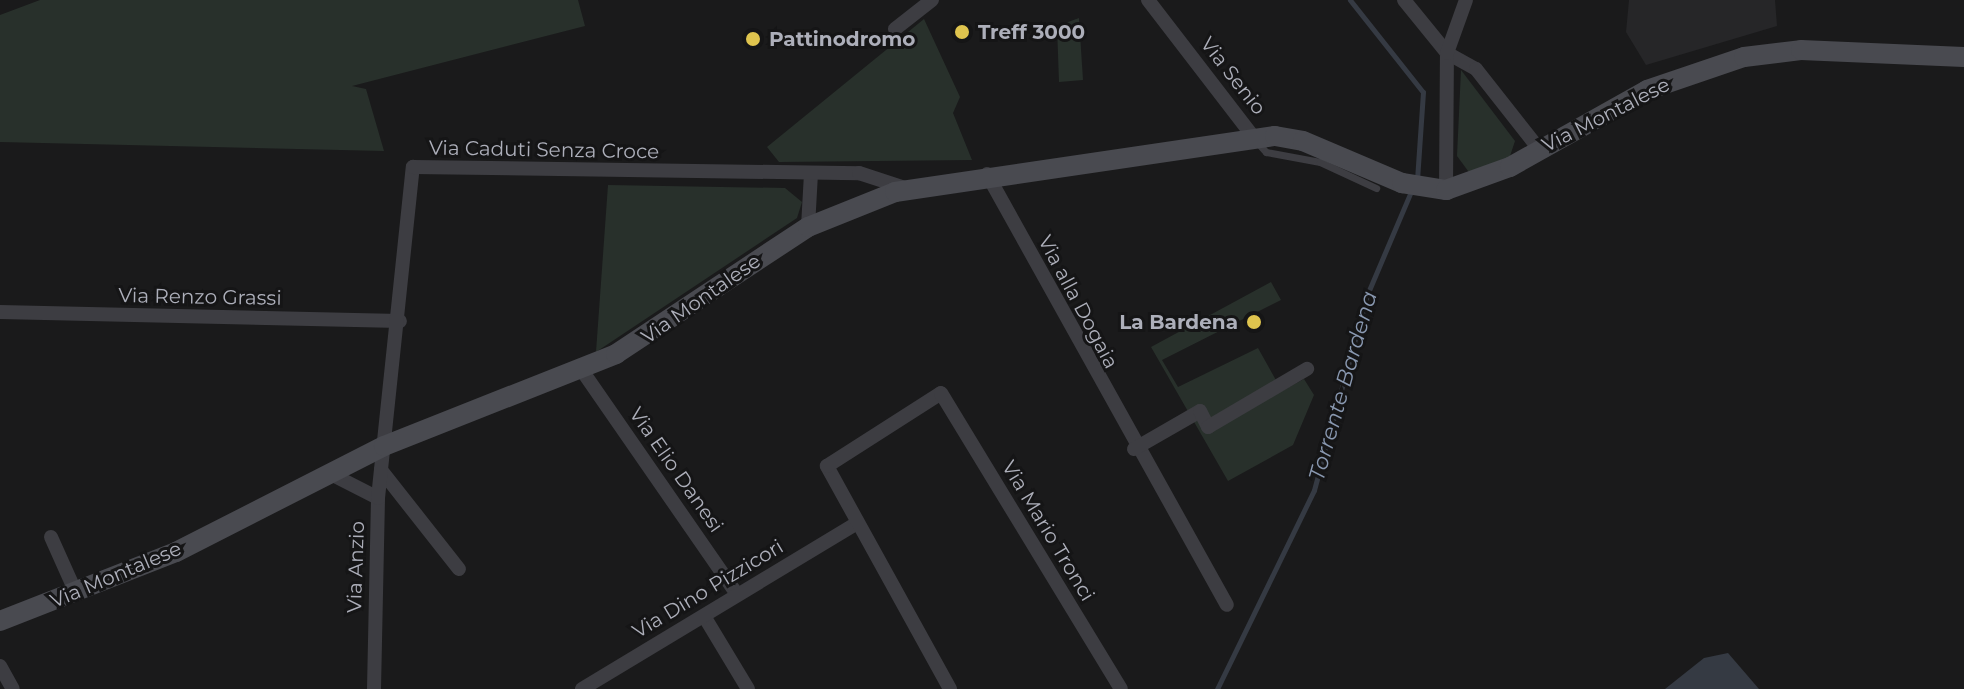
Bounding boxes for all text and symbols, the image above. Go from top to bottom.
place label: Treff 3000 [978,20,1085,44]
marker: Treff 3000 [953,23,971,41]
place label: Pattinodromo [769,27,915,51]
marker: Pattinodromo [744,30,762,48]
street label: Via Senio [1195,32,1271,120]
street label: Via Montalese [1538,73,1674,157]
street label: Via Caduti Senza Croce [429,136,659,164]
street label: Via alla Dogaia [1033,231,1123,373]
street label: Via Montalese [637,249,765,349]
street label: Via Renzo Grassi [118,284,282,310]
water label: Torrente Bardena [1303,288,1383,484]
place label: La Bardena [1119,310,1238,334]
marker: La Bardena [1245,313,1263,331]
street label: Via Elio Danesi [624,403,728,537]
street label: Via Mario Tronci [997,456,1099,606]
street label: Via Anzio [342,521,370,613]
street label: Via Dino Pizzicori [628,535,788,643]
street label: Via Montalese [47,537,185,613]

